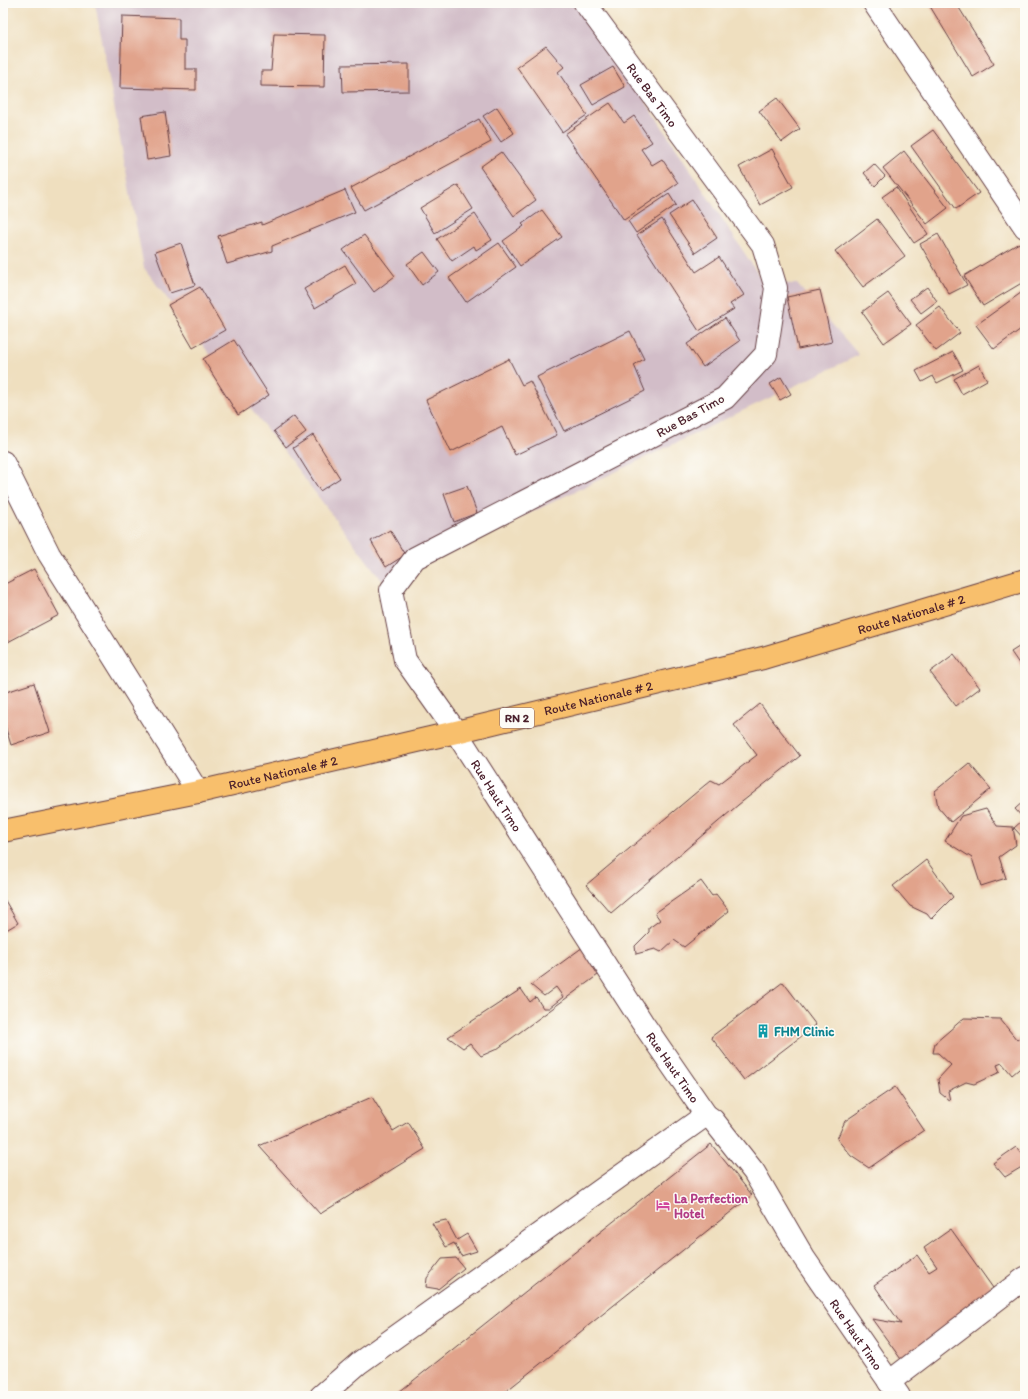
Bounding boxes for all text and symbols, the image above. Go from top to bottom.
street label: Rue Bas Timo [624,60,681,130]
street label: Rue Bas Timo [654,390,727,440]
street label: Route Nationale # 2 [856,591,967,637]
street label: Route Nationale # 2 [542,678,654,719]
road number: RN 2 [500,708,534,728]
street label: Route Nationale # 2 [227,753,339,793]
street label: Rue Haut Timo [468,757,525,835]
building icon: FHM Clinic [755,1023,771,1039]
place label: FHM Clinic [774,1024,834,1039]
street label: Rue Haut Timo [643,1029,702,1106]
place label: La Perfection Hotel [674,1191,749,1221]
hotel icon: La Perfection Hotel [655,1197,671,1213]
street label: Rue Haut Timo [826,1296,886,1373]

